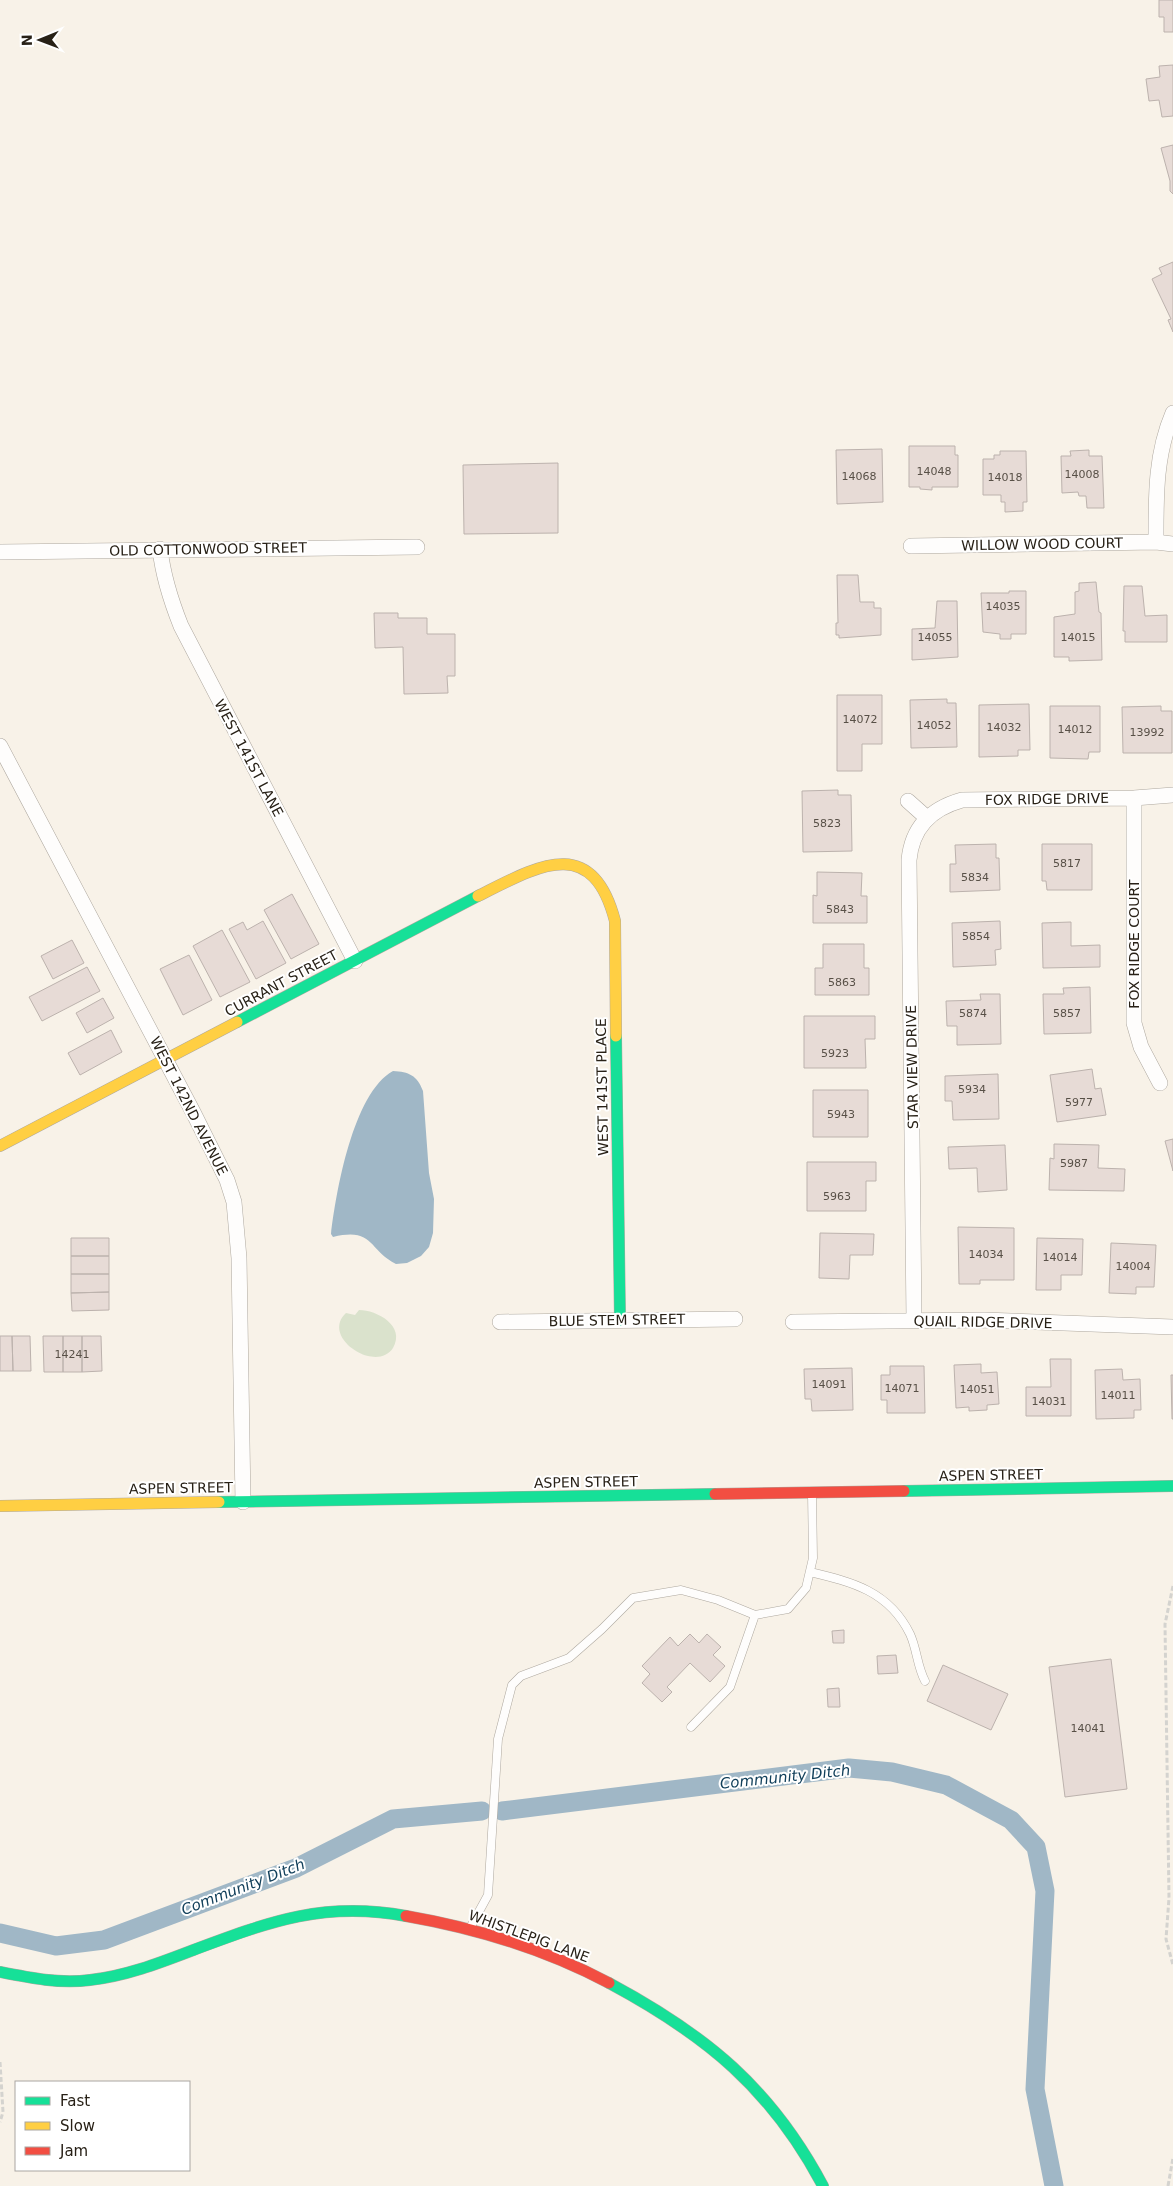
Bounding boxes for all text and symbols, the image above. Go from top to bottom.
north arrow [15,15,65,65]
text: N [19,34,35,46]
house number: 14048 [917,465,952,478]
house number: 14008 [1065,468,1100,481]
house number: 14068 [842,470,877,483]
house number: 14018 [988,471,1023,484]
street label: WILLOW WOOD COURT [961,535,1123,553]
street label: OLD COTTONWOOD STREET [109,539,307,559]
house number: 14035 [986,600,1021,613]
house number: 14055 [918,631,953,644]
house number: 14015 [1061,631,1096,644]
street label: WEST 141ST LANE [211,697,287,819]
house number: 14072 [843,713,878,726]
house number: 14052 [917,719,952,732]
house number: 14032 [987,721,1022,734]
house number: 14012 [1058,723,1093,736]
house number: 13992 [1130,726,1165,739]
street label: FOX RIDGE DRIVE [985,790,1109,808]
house number: 5823 [813,817,841,830]
house number: 5817 [1053,857,1081,870]
house number: 5834 [961,871,989,884]
street label: FOX RIDGE COURT [1126,879,1142,1009]
house number: 5843 [826,903,854,916]
house number: 5854 [962,930,990,943]
street label: CURRANT STREET [222,946,340,1019]
house number: 5863 [828,976,856,989]
street label: STAR VIEW DRIVE [903,1005,921,1129]
house number: 5874 [959,1007,987,1020]
house number: 5857 [1053,1007,1081,1020]
street label: WEST 141ST PLACE [593,1018,611,1156]
street label: WEST 142ND AVENUE [147,1034,231,1178]
house number: 5923 [821,1047,849,1060]
house number: 5934 [958,1083,986,1096]
house number: 5977 [1065,1096,1093,1109]
house number: 5943 [827,1108,855,1121]
house number: 5987 [1060,1157,1088,1170]
house number: 5963 [823,1190,851,1203]
house number: 14034 [969,1248,1004,1261]
house number: 14014 [1043,1251,1078,1264]
house number: 14004 [1116,1260,1151,1273]
street label: BLUE STEM STREET [549,1311,686,1329]
street label: QUAIL RIDGE DRIVE [913,1313,1053,1331]
house number: 14241 [55,1348,90,1361]
house number: 14091 [812,1378,847,1391]
house number: 14071 [885,1382,920,1395]
house number: 14051 [960,1383,995,1396]
house number: 14011 [1101,1389,1136,1402]
house number: 14031 [1032,1395,1067,1408]
street label: ASPEN STREET [939,1466,1044,1484]
street label: ASPEN STREET [534,1473,639,1491]
street label: ASPEN STREET [129,1479,234,1497]
house number: 14041 [1071,1722,1106,1735]
water label: Community Ditch [719,1761,851,1793]
water label: Community Ditch [179,1855,307,1919]
street label: WHISTLEPIG LANE [466,1907,592,1965]
legend [15,2081,190,2171]
text: Fast [60,2092,90,2110]
text: Slow [60,2117,95,2135]
text: Jam [59,2142,88,2160]

